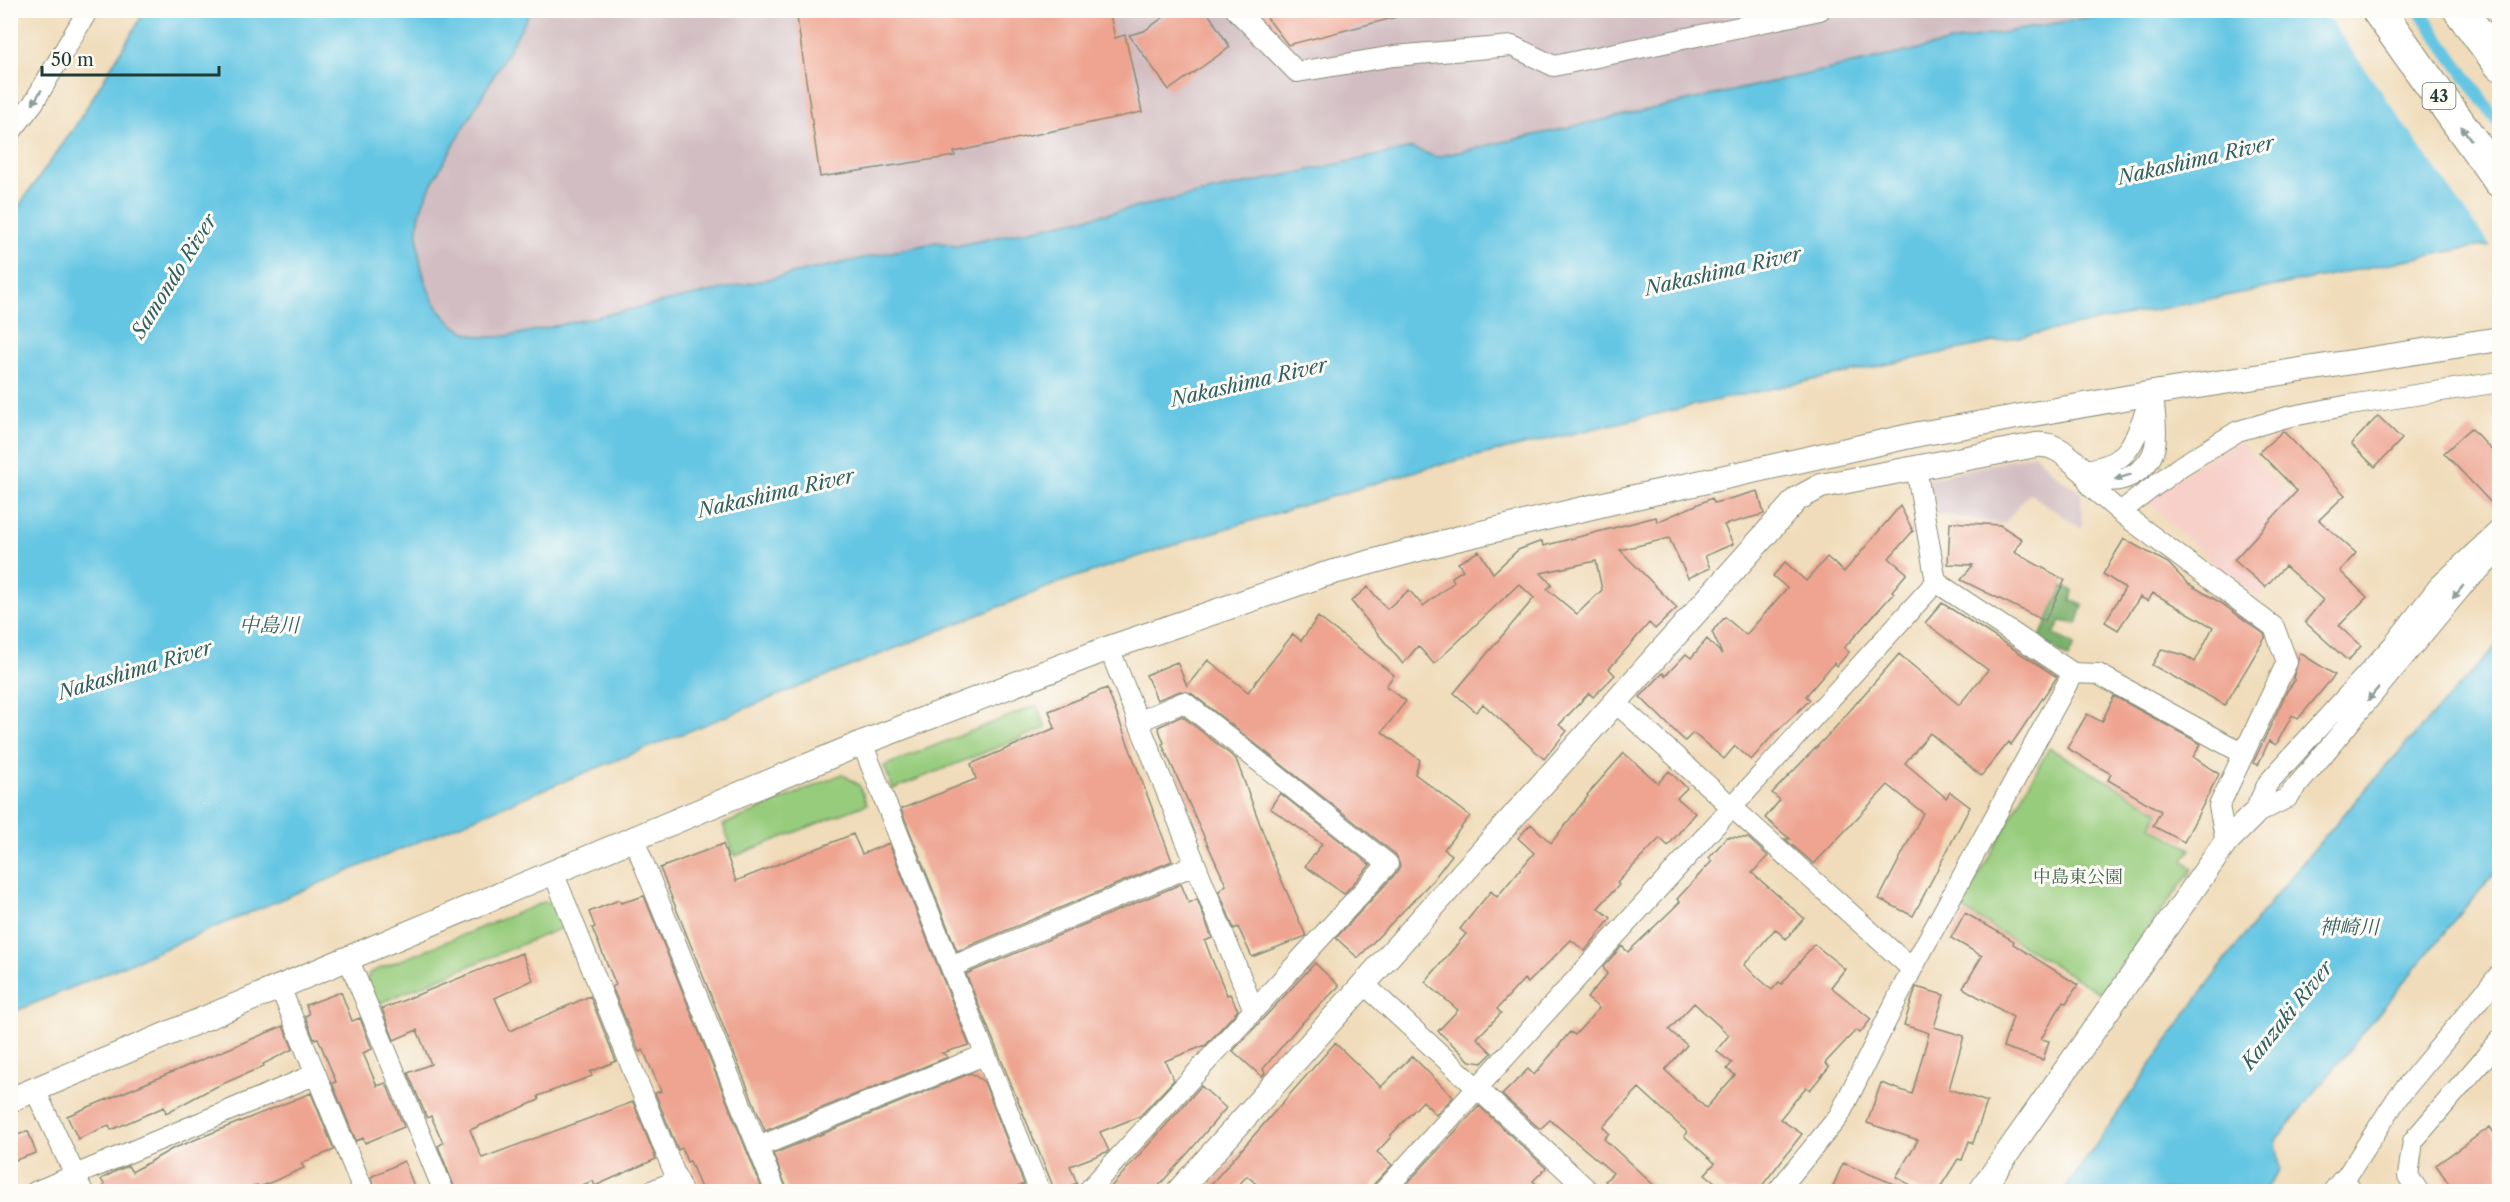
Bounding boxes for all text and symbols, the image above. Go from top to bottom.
scale bar [42,39,219,77]
text: 50 m [51,49,94,71]
road number: 43 [2422,83,2456,109]
one-way arrow [32,89,43,105]
one-way arrow [2460,126,2472,142]
water label: Nakashima River [2113,130,2278,190]
water label: Samondo River [126,208,223,343]
water label: Nakashima River [1640,241,1805,301]
water label: Nakashima River [1166,352,1331,412]
water label: Nakashima River [693,463,858,523]
one-way arrow [2114,473,2132,482]
one-way arrow [2452,584,2465,599]
water label: 中島川 [239,613,301,637]
water label: Nakashima River [53,635,217,705]
one-way arrow [2367,686,2380,702]
park label: 中島東公園 [2033,866,2123,888]
water label: 神崎川 [2319,915,2381,939]
water label: Kanzaki River [2235,955,2339,1076]

